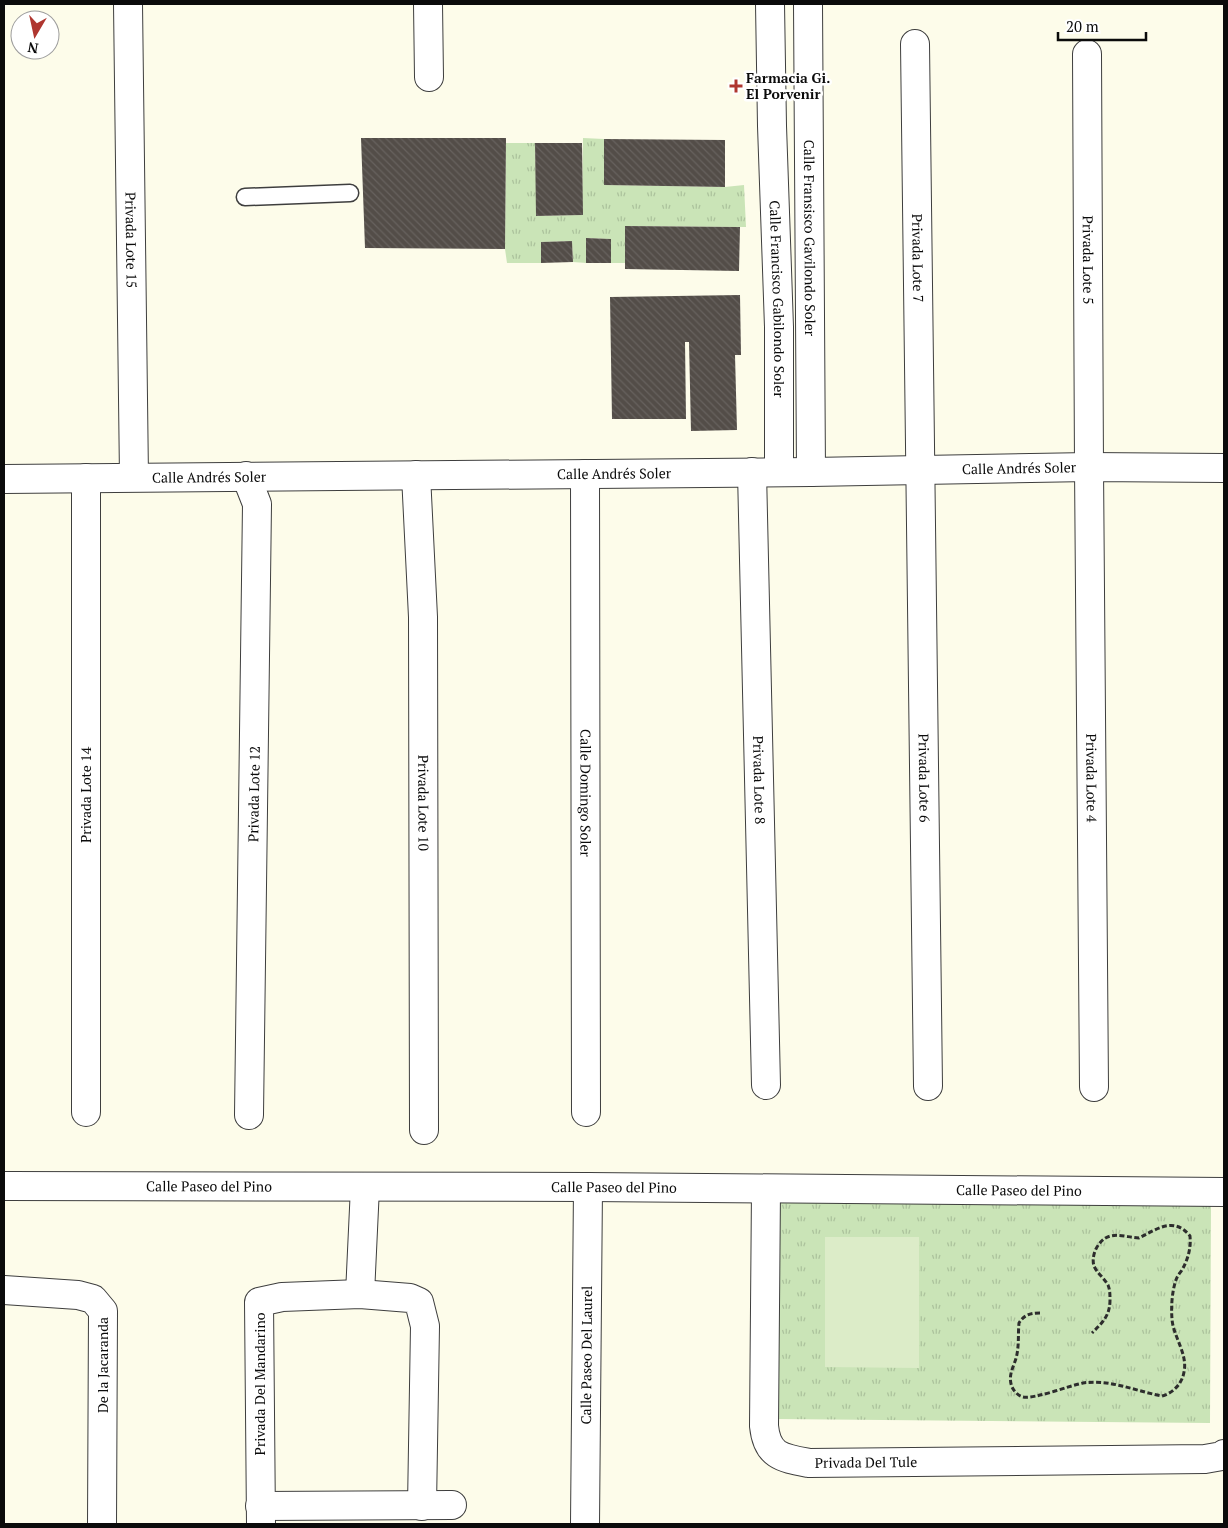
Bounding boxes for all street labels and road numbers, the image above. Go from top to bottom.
street label: Calle Fransisco Gavilondo Soler [800,140,820,337]
street label: Privada Lote 15 [121,192,142,288]
street label: Calle Francisco Gabilondo Soler [766,200,789,398]
street label: Privada Lote 7 [908,213,928,302]
street label: Privada Lote 5 [1079,216,1098,304]
street label: Calle Andrés Soler [962,457,1077,478]
street label: Calle Andrés Soler [557,463,672,483]
street label: Calle Andrés Soler [152,467,267,487]
street label: Calle Domingo Soler [576,729,596,858]
street label: Privada Lote 6 [915,733,935,823]
street label: Privada Lote 4 [1082,733,1102,823]
street label: Privada Lote 8 [749,735,770,825]
street label: Privada Lote 14 [76,746,95,843]
street label: Privada Lote 12 [243,746,264,842]
street label: Privada Lote 10 [414,755,433,851]
street label: Calle Paseo del Pino [146,1176,272,1195]
street label: Calle Paseo del Pino [551,1177,677,1197]
street label: Calle Paseo del Pino [956,1180,1082,1200]
street label: Calle Paseo Del Laurel [576,1286,596,1424]
street label: Privada Del Mandarino [250,1312,269,1455]
street label: De la Jacaranda [93,1317,112,1413]
street label: Privada Del Tule [815,1452,917,1472]

